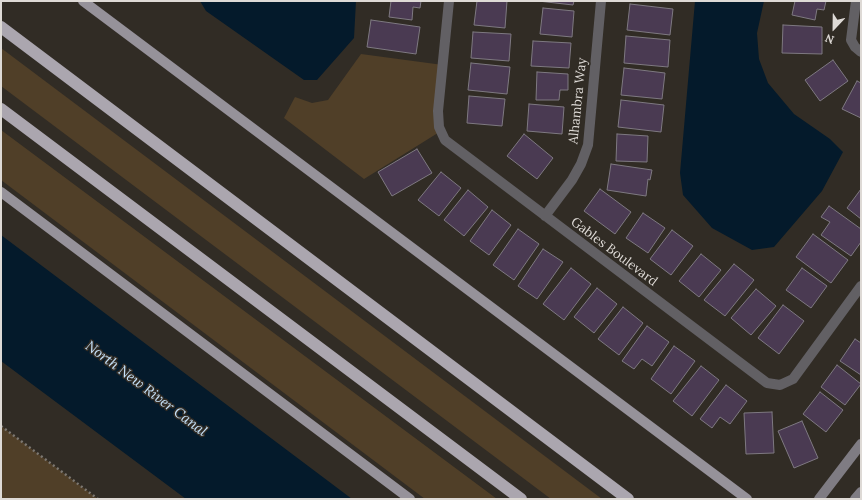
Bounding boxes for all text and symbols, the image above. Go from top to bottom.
north arrow [814,8,854,48]
text: N [823,31,836,47]
street label: Alhambra Way [566,57,590,145]
street label: Gables Boulevard [568,214,660,290]
water label: North New River Canal [82,338,210,440]

